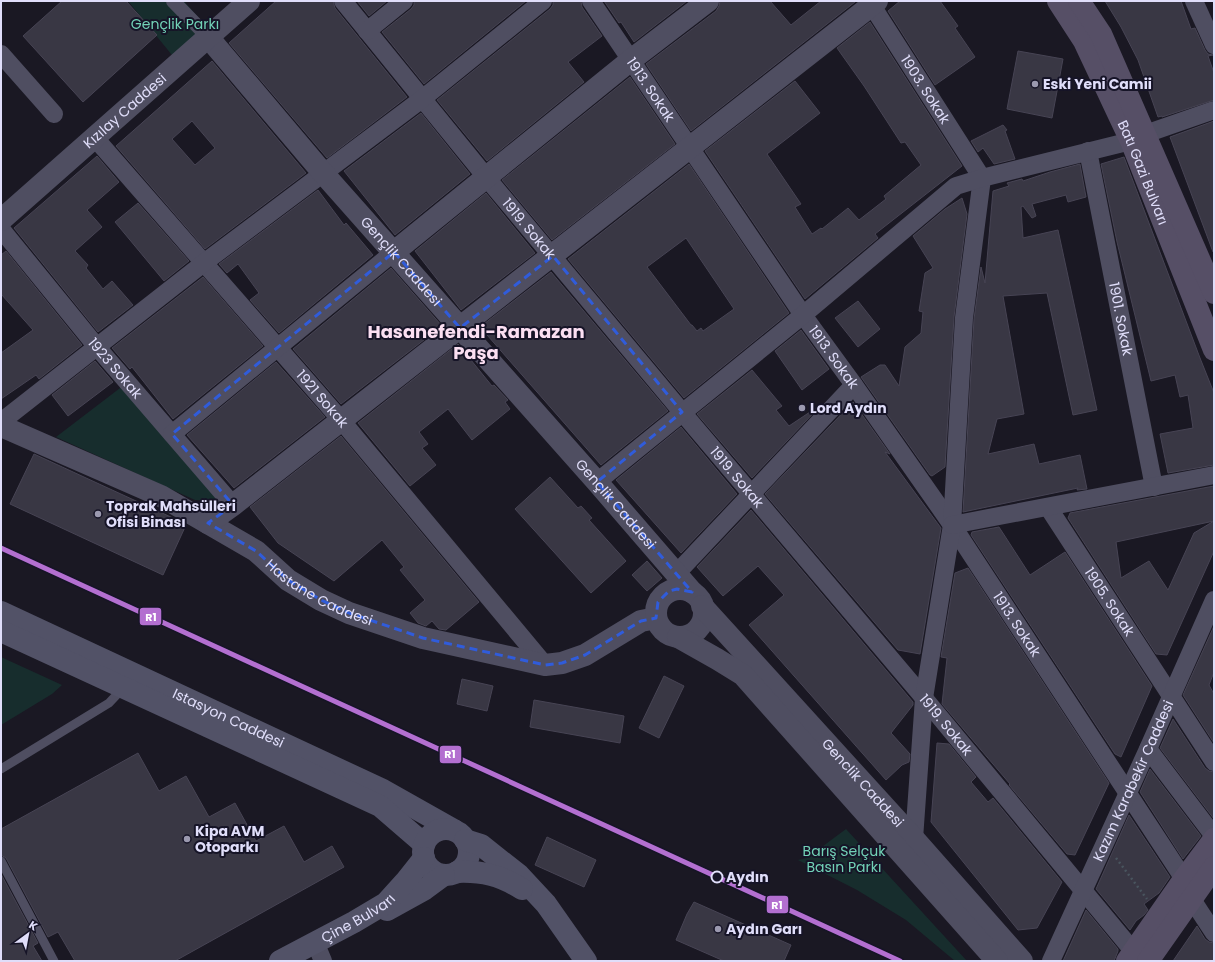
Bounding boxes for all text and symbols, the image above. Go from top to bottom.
park label: Gençlik Parkı [131,14,219,34]
street label: 1903. Sokak [896,51,955,128]
street label: 1913. Sokak [622,53,680,127]
street label: Kızılay Caddesi [79,69,171,153]
place label: Eski Yeni Camii [1043,74,1152,94]
marker: Eski Yeni Camii [1030,79,1040,89]
street label: Batı Gazi Bulvarı [1113,117,1173,228]
street label: 1919. Sokak [498,194,561,264]
street label: Gençlik Caddesi [356,212,446,310]
street label: 1901. Sokak [1104,280,1138,358]
district label: Hasanefendi-Ramazan Paşa [367,319,585,365]
street label: 1913. Sokak [804,321,864,393]
street label: 1923 Sokak [83,333,148,403]
street label: 1921 Sokak [292,366,354,432]
place label: Lord Aydın [810,398,887,418]
marker: Lord Aydın [797,403,807,413]
street label: 1919. Sokak [705,442,769,513]
street label: Gençlik Caddesi [571,454,661,553]
place label: Toprak Mahsülleri Ofisi Binası [106,496,236,532]
marker: Toprak Mahsülleri Ofisi Binası [93,509,103,519]
street label: Hastane Caddesi [261,554,375,630]
street label: 1905. Sokak [1080,563,1140,641]
street label: 1913. Sokak [988,588,1046,661]
line badge: R1 [139,607,162,626]
text: R1 [145,609,157,625]
street label: Istasyon Caddesi [169,683,288,753]
street label: 1919. Sokak [915,690,978,760]
street label: Kazım Karabekir Caddesi [1088,697,1178,865]
street label: Genclik Caddesi [817,734,908,832]
line badge: R1 [439,745,462,764]
text: R1 [444,746,456,762]
place label: Kipa AVM Otoparkı [195,821,264,857]
marker: Kipa AVM Otoparkı [182,834,192,844]
park label: Barış Selçuk Basın Parkı [803,841,886,877]
place label: Aydın [726,867,769,887]
marker: Aydın [710,870,724,884]
street label: Çine Bulvarı [317,889,400,948]
line badge: R1 [766,895,789,914]
text: R1 [771,897,783,913]
north arrow [8,914,48,954]
text: K [26,917,41,935]
place label: Aydın Garı [726,919,802,939]
marker: Aydın Garı [713,924,723,934]

